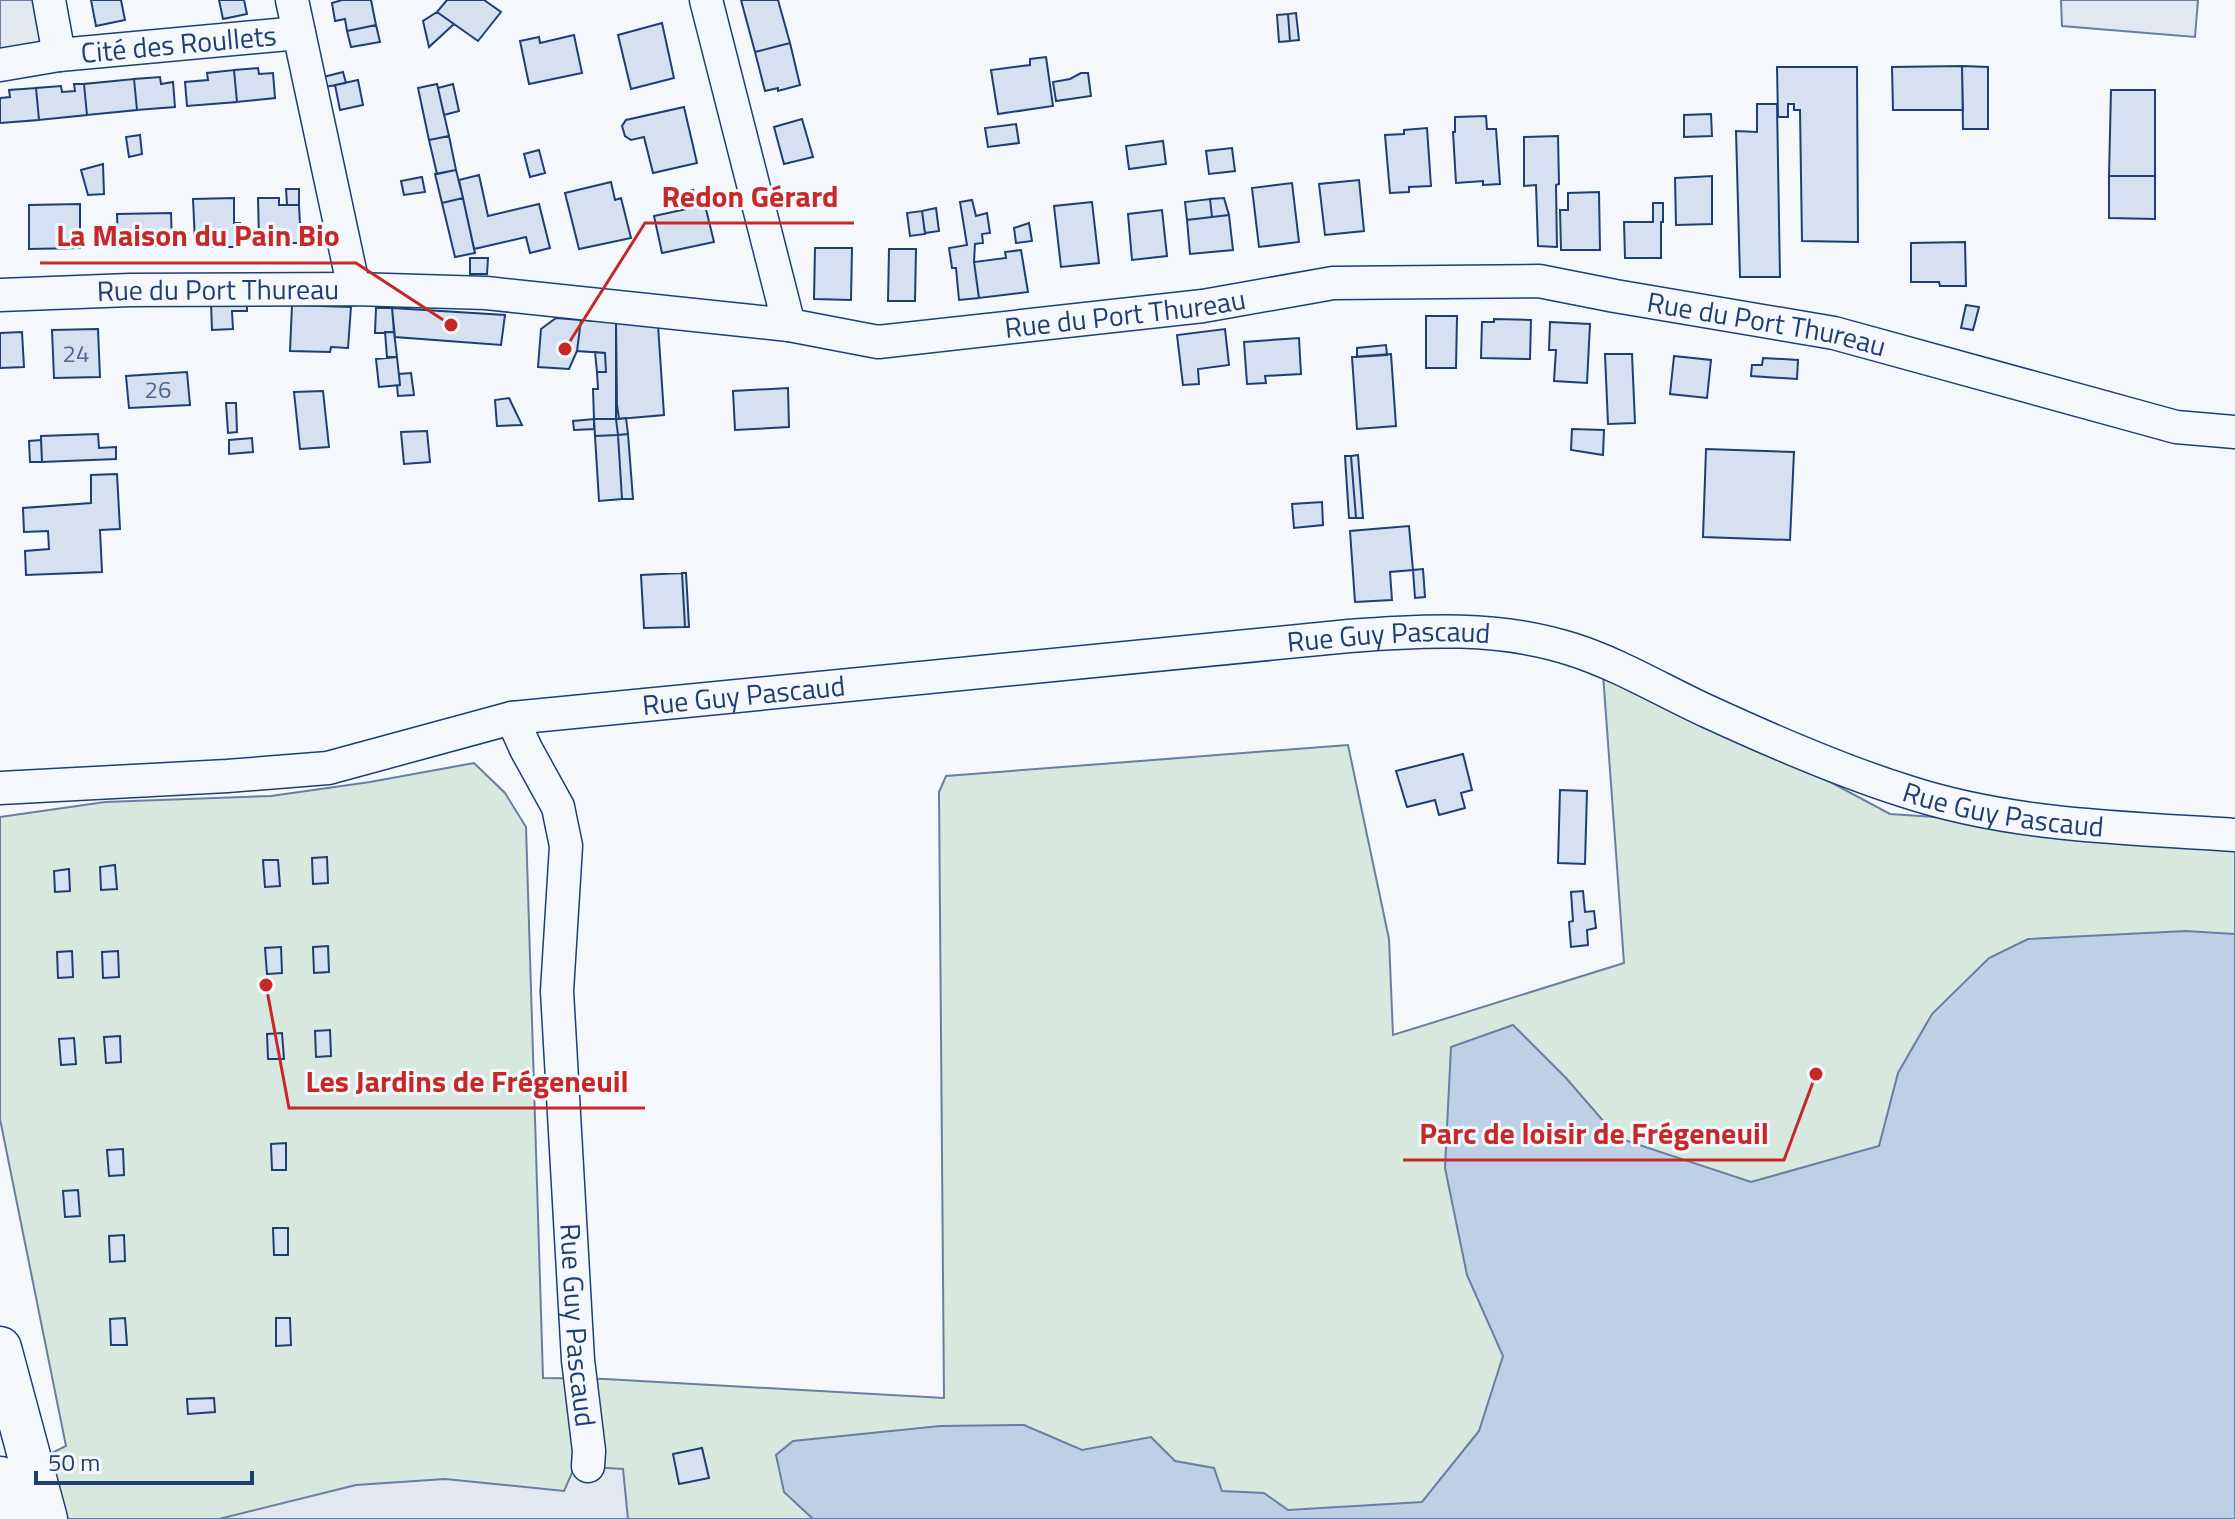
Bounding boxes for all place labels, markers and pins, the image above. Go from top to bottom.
callout: Redon Gérard [645,169,854,223]
callout: La Maison du Pain Bio [40,209,356,263]
callout: Les Jardins de Frégeneuil [289,1054,645,1108]
callout: Parc de loisir de Frégeneuil [1403,1106,1784,1160]

